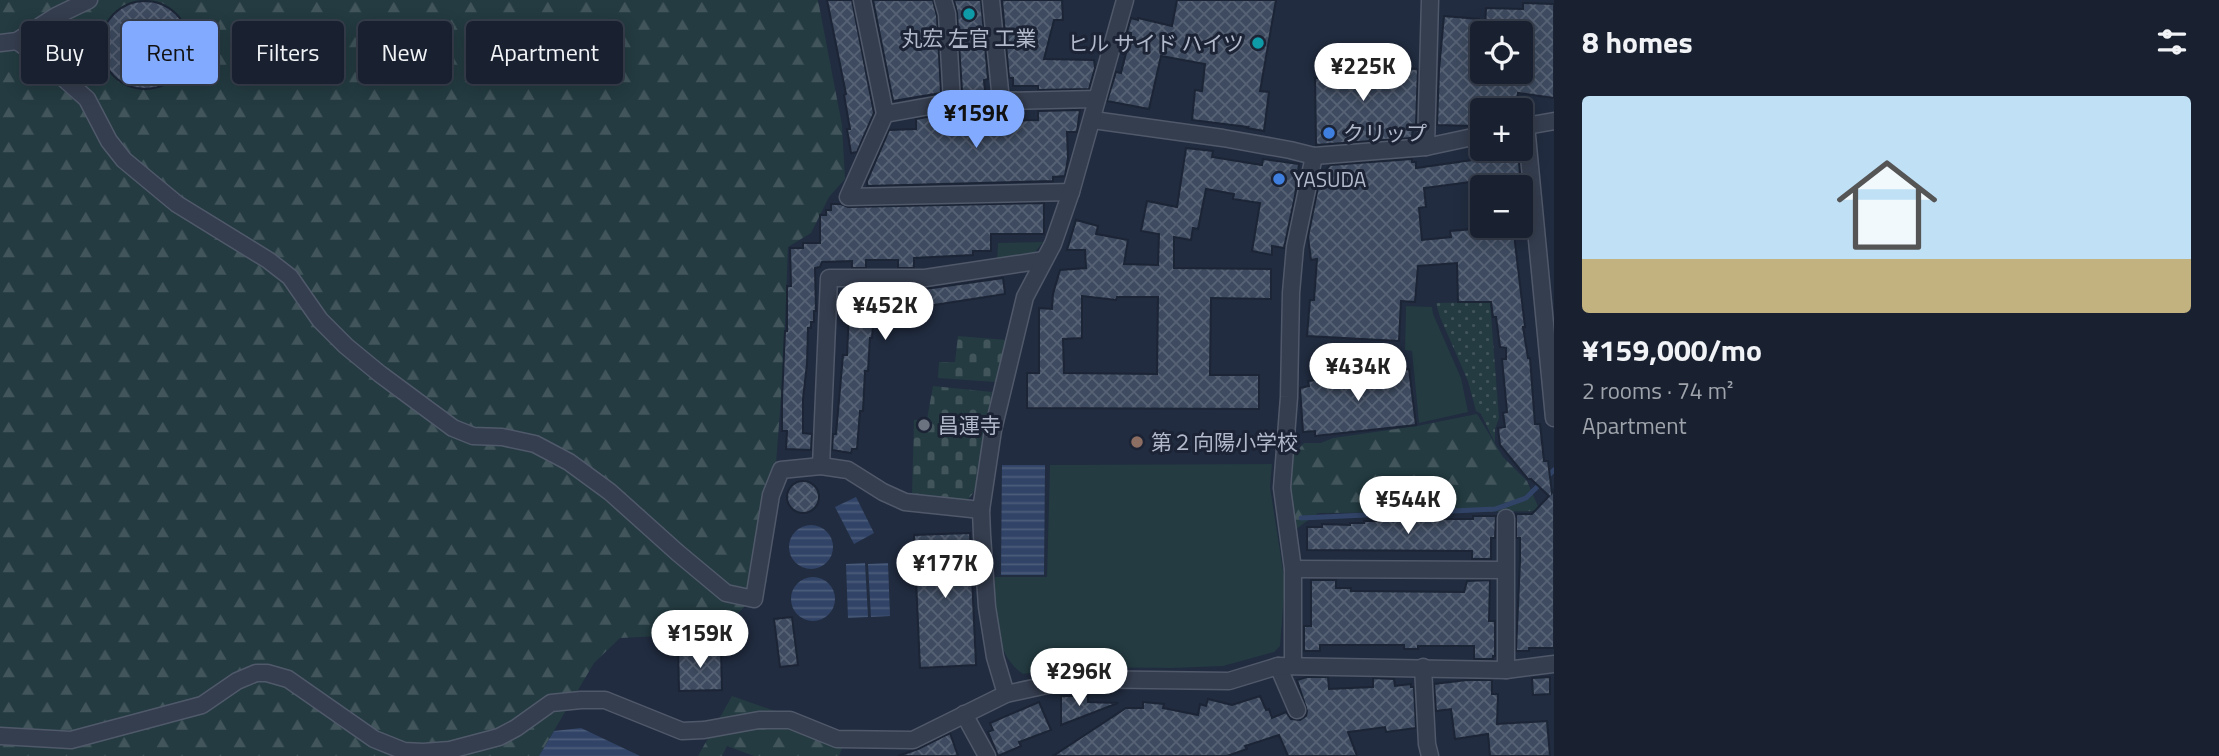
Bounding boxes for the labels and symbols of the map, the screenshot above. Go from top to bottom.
marker: 丸宏 左官 工業 [961,6,977,22]
place label: 丸宏 左官 工業 [901,22,1037,54]
place label: ヒル サイド ハイツ [1067,27,1244,59]
marker: ヒル サイド ハイツ [1250,35,1266,51]
pin: ¥225K [1314,43,1412,103]
pin: ¥159K [927,90,1025,150]
place label: クリップ [1343,117,1427,149]
marker: クリップ [1321,125,1337,141]
place label: YASUDA [1293,163,1367,195]
marker: YASUDA [1271,171,1287,187]
pin: ¥452K [836,282,934,342]
pin: ¥434K [1309,344,1407,403]
place label: 昌運寺 [938,409,1001,441]
marker: 昌運寺 [916,417,932,433]
place label: 第２向陽小学校 [1151,426,1298,458]
marker: 第２向陽小学校 [1129,434,1145,450]
pin: ¥544K [1359,476,1457,536]
pin: ¥177K [896,540,994,600]
pin: ¥159K [651,610,749,670]
pin: ¥296K [1030,648,1128,708]

